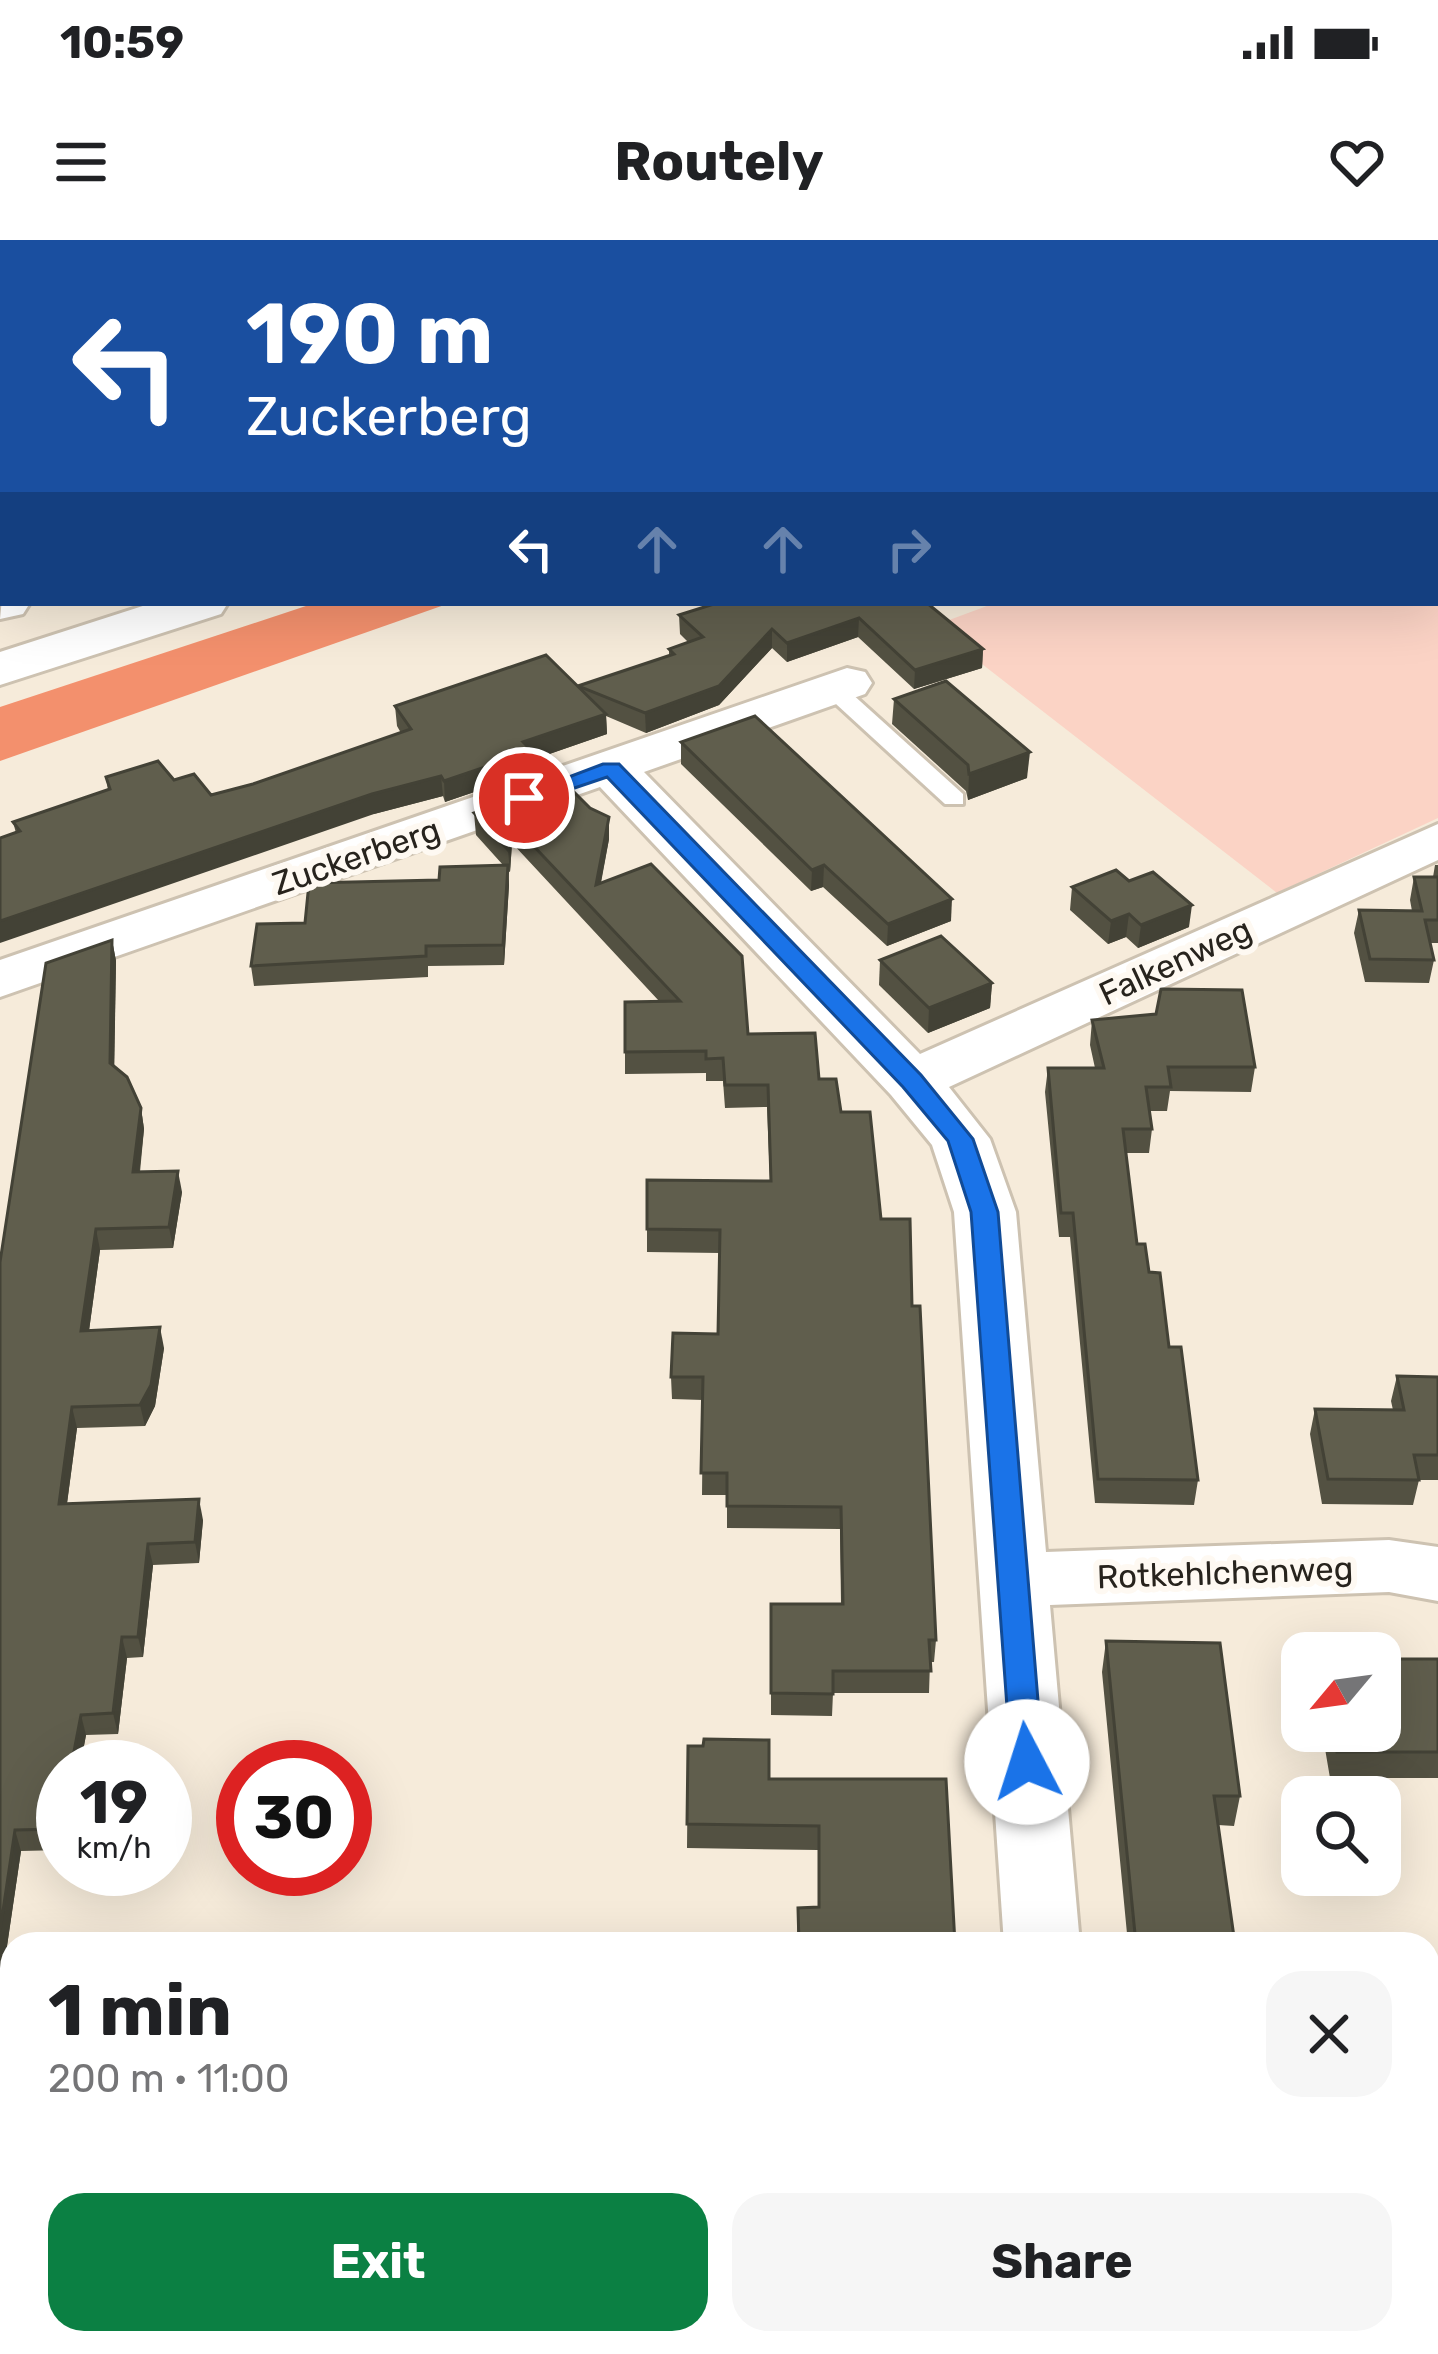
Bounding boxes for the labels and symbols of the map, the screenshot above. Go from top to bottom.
pin [473,747,575,849]
street label: Zuckerberg [267,810,445,903]
street label: Falkenweg [1093,909,1257,1014]
street label: Rotkehlchenweg [1096,1549,1354,1596]
north arrow [1281,1632,1401,1752]
position arrow [964,1699,1090,1825]
speed limit sign: 30 [216,1740,372,1896]

